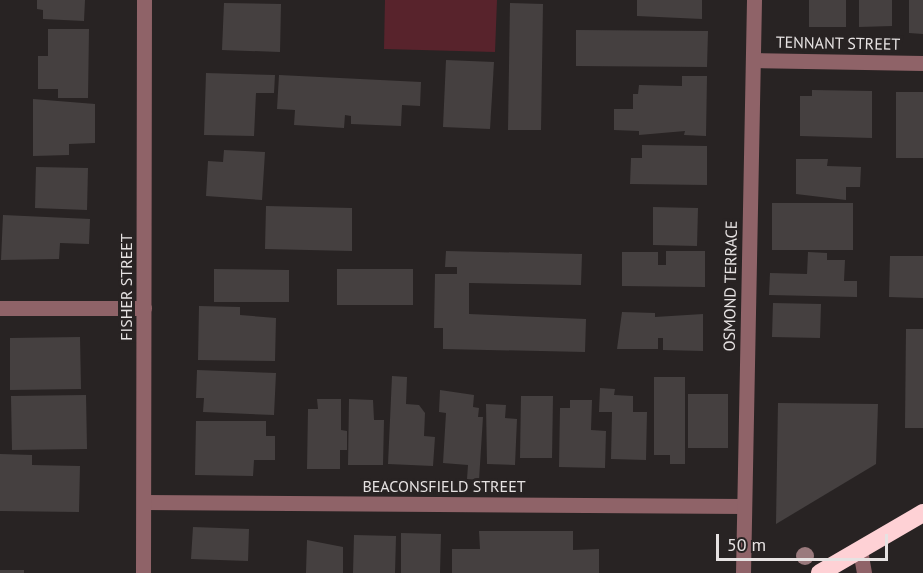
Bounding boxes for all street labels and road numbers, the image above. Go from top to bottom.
street label: TENNANT STREET [775,32,901,54]
street label: OSMOND TERRACE [719,220,741,352]
street label: FISHER STREET [116,233,136,341]
street label: BEACONSFIELD STREET [362,476,526,496]

